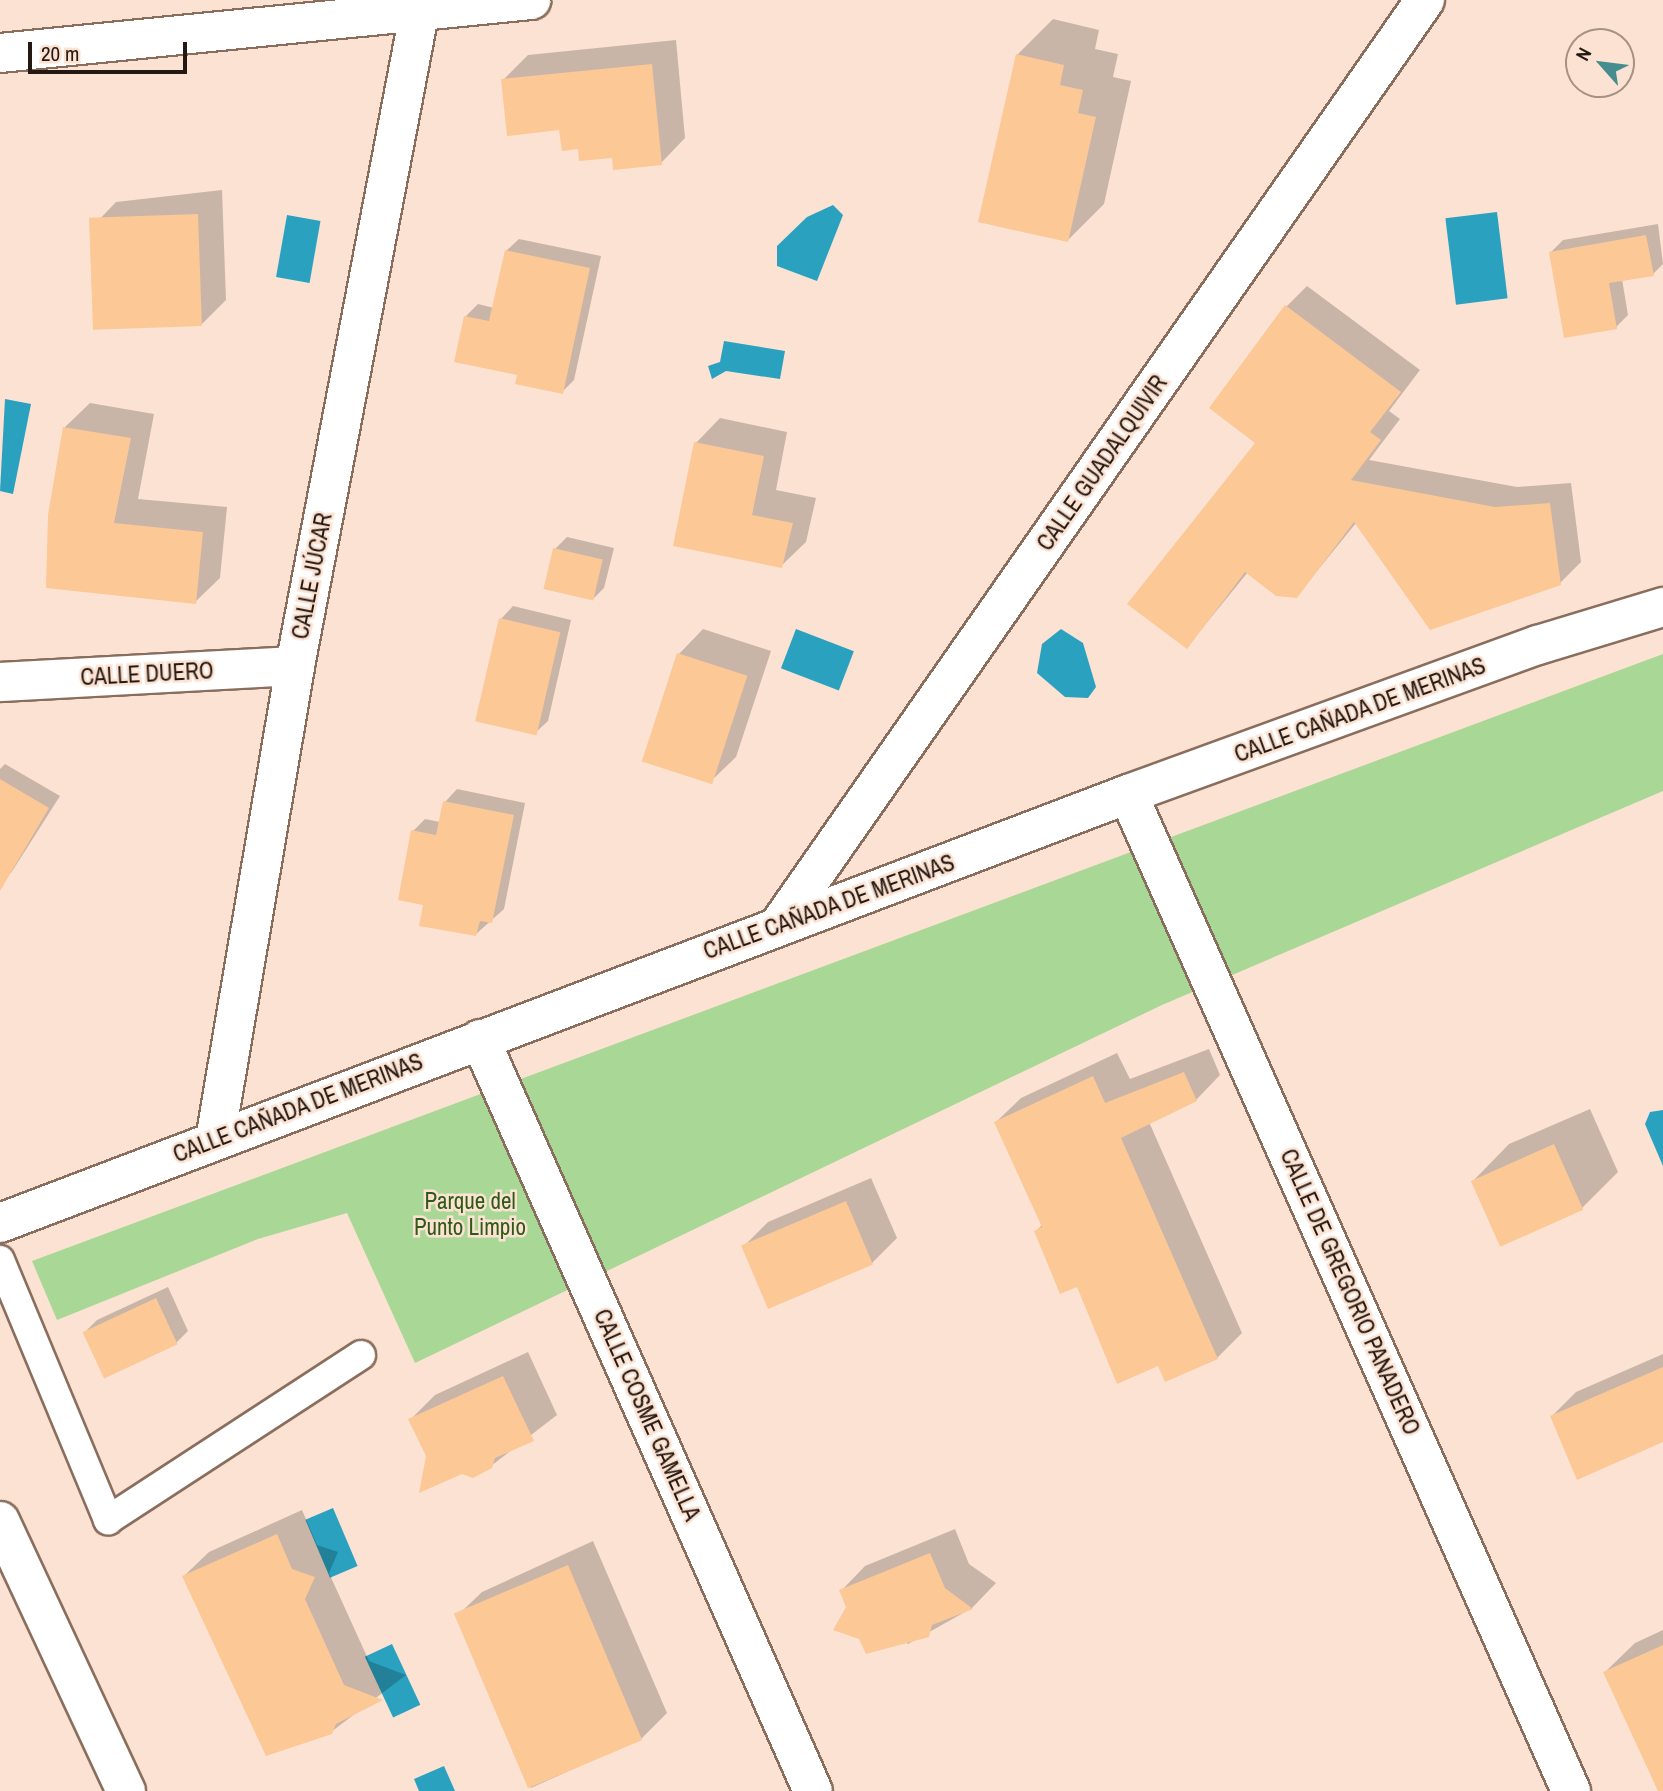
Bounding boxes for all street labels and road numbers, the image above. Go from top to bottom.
street label: CALLE GUADALQUIVIR [1031,370,1173,556]
street label: CALLE JÚCAR [286,511,338,641]
street label: CALLE CAÑADA DE MERINAS [1230,652,1490,768]
street label: CALLE DUERO [80,657,214,691]
street label: CALLE CAÑADA DE MERINAS [699,849,959,965]
street label: CALLE CAÑADA DE MERINAS [169,1047,427,1169]
street label: CALLE DE GREGORIO PANADERO [1274,1145,1426,1439]
street label: CALLE COSME GAMELLA [588,1305,706,1525]

